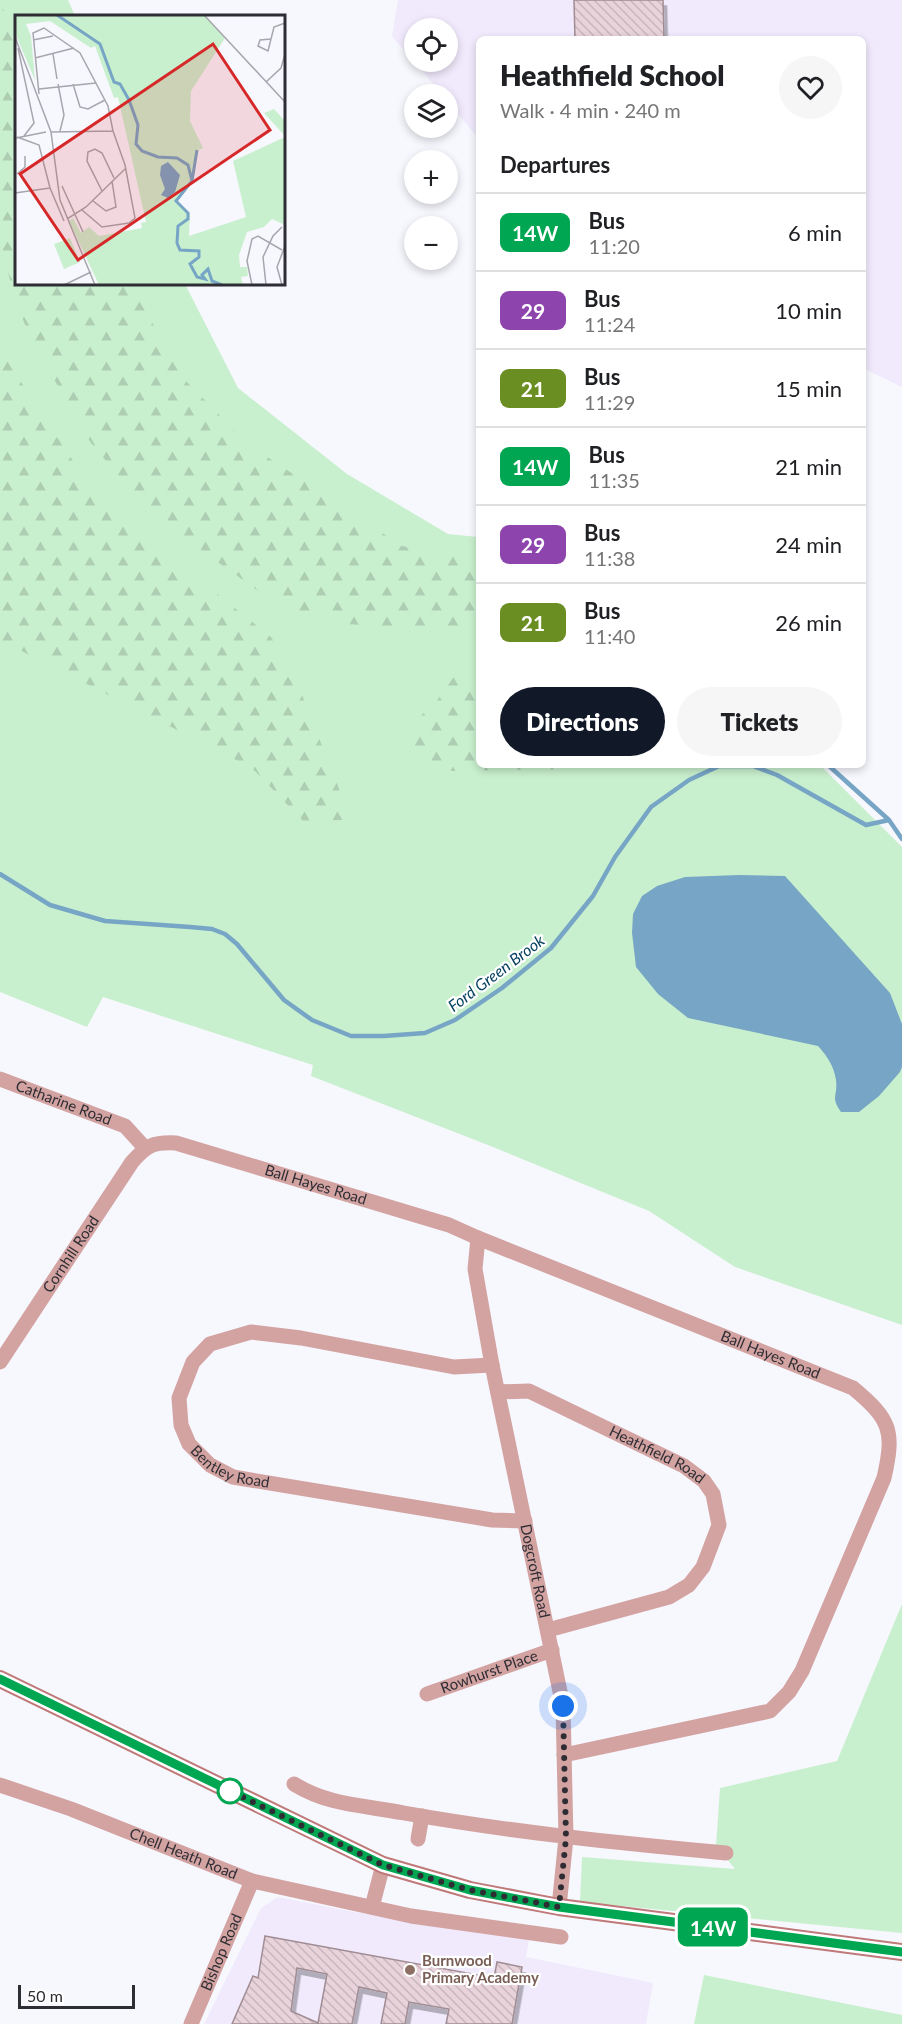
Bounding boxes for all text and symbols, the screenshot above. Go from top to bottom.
inset map [15,15,285,285]
map controls [404,18,458,270]
button: locate [404,18,458,72]
button: heart [779,56,842,119]
text: Heathfield School [500,58,725,92]
button: layers [404,84,458,138]
text: Walk · 4 min · 240 m [500,98,681,122]
button: + [404,150,458,204]
text: Departures [500,151,610,178]
text: Bus [588,207,625,234]
button: − [404,216,458,270]
text: 6 min [788,219,842,246]
text: 14W [512,220,558,245]
text: 11:20 [588,234,640,258]
text: Bus [584,285,620,312]
text: 10 min [775,297,842,324]
text: 29 [521,298,545,323]
text: 11:24 [584,312,635,336]
text: Bus [584,363,620,390]
text: 15 min [775,375,842,402]
text: 21 [521,376,545,401]
text: 11:29 [584,390,635,414]
text: Bus [588,441,625,468]
text: 21 min [775,453,842,480]
text: 14W [512,454,558,479]
text: 11:35 [588,468,640,492]
text: Bus [584,519,620,546]
text: 24 min [775,531,842,558]
text: 29 [521,532,545,557]
text: 11:38 [584,546,635,570]
text: Bus [584,597,620,624]
text: 26 min [775,609,842,636]
text: 21 [521,610,545,635]
text: 11:40 [584,624,635,648]
button: Directions [500,687,665,756]
button: Tickets [677,687,842,756]
water label: Ford Green Brook [444,930,548,1015]
street label: Catharine Road [13,1076,115,1128]
street label: Ball Hayes Road [263,1160,369,1208]
street label: Cornhill Road [38,1212,102,1296]
street label: Ball Hayes Road [718,1326,823,1382]
street label: Heathfield Road [607,1421,709,1487]
street label: Bentley Road [187,1441,271,1491]
street label: Dogcroft Road [517,1522,554,1619]
street label: Rowhurst Place [438,1646,540,1697]
your location [548,1691,578,1721]
unlabelled marker [217,1778,243,1804]
street label: Chell Heath Road [127,1823,240,1882]
line badge: 14W [678,1908,748,1946]
street label: Bishop Road [196,1911,245,1993]
text: 14W [690,1915,736,1940]
place label: Burnwood Primary Academy [422,1951,539,1986]
marker: Burnwood Primary Academy [403,1963,417,1977]
scale bar [18,1982,135,2010]
text: 50 m [27,1986,63,2005]

